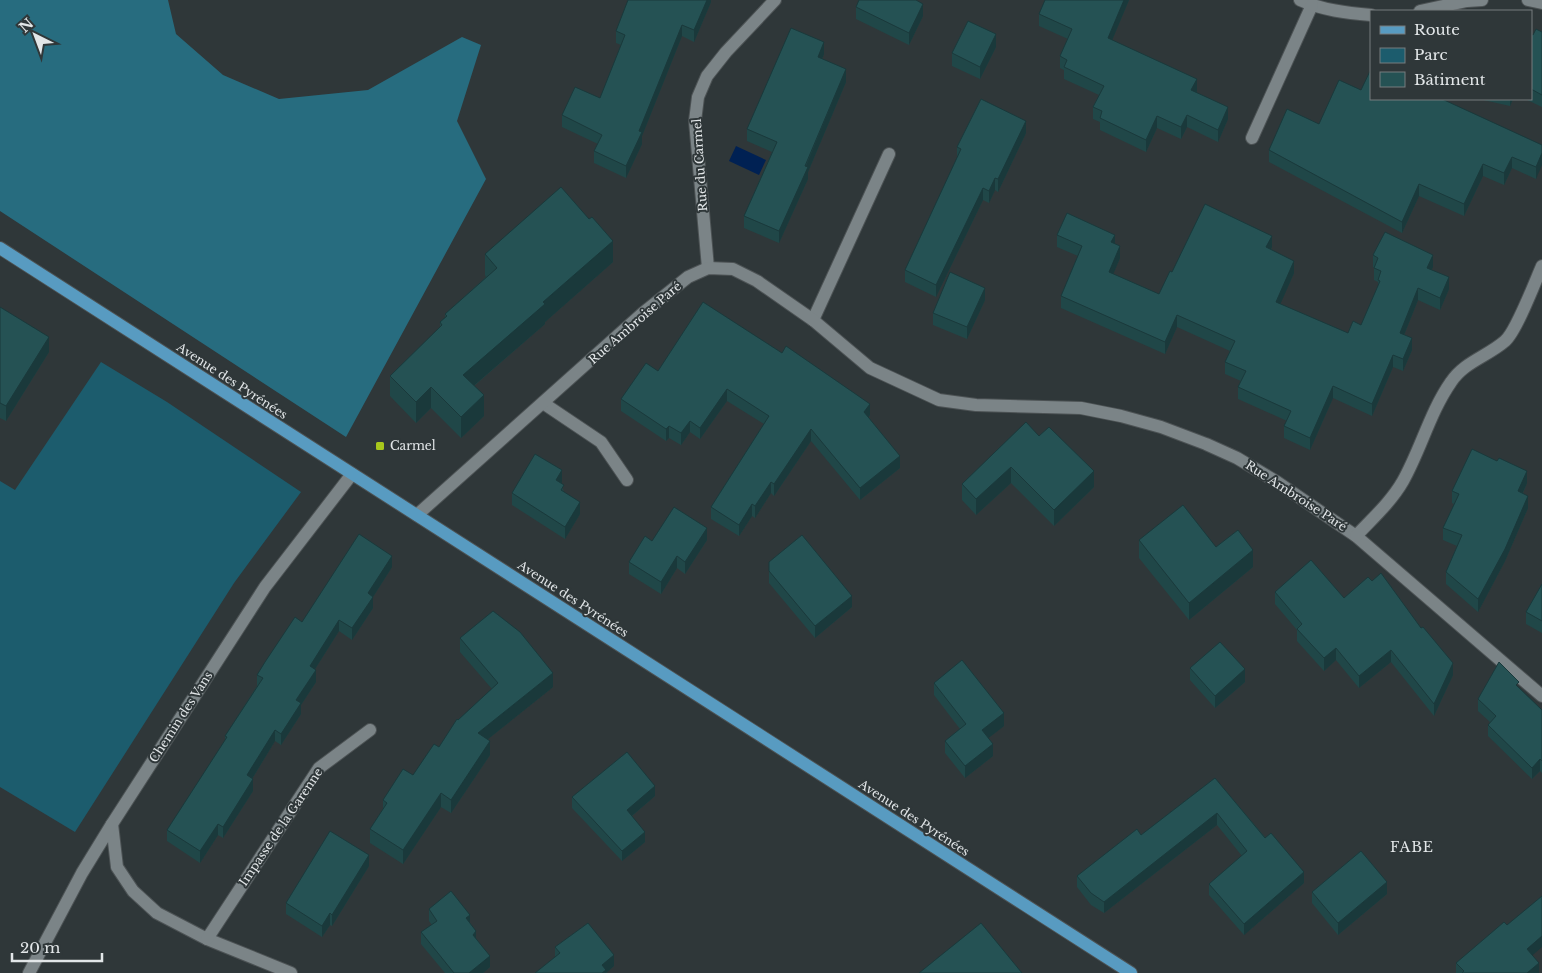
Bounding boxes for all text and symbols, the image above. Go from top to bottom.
north arrow [10,10,60,60]
legend [1370,10,1532,100]
text: N [15,14,37,36]
text: Route [1414,20,1460,39]
text: Parc [1414,45,1447,64]
text: Bâtiment [1414,70,1486,89]
street label: Rue du Carmel [689,118,710,212]
street label: Rue Ambroise Paré [585,278,684,367]
street label: Avenue des Pyrénées [173,339,290,422]
place label: Carmel [390,438,436,453]
marker: Carmel [374,440,386,452]
street label: Rue Ambroise Paré [1243,457,1350,534]
street label: Avenue des Pyrénées [514,557,631,640]
street label: Chemin des Vans [146,668,216,765]
street label: Impasse de la Garenne [235,765,326,889]
street label: Avenue des Pyrénées [855,776,972,859]
district label: FABE [1390,838,1434,856]
scale bar [12,930,102,962]
text: 20 m [20,938,60,957]

